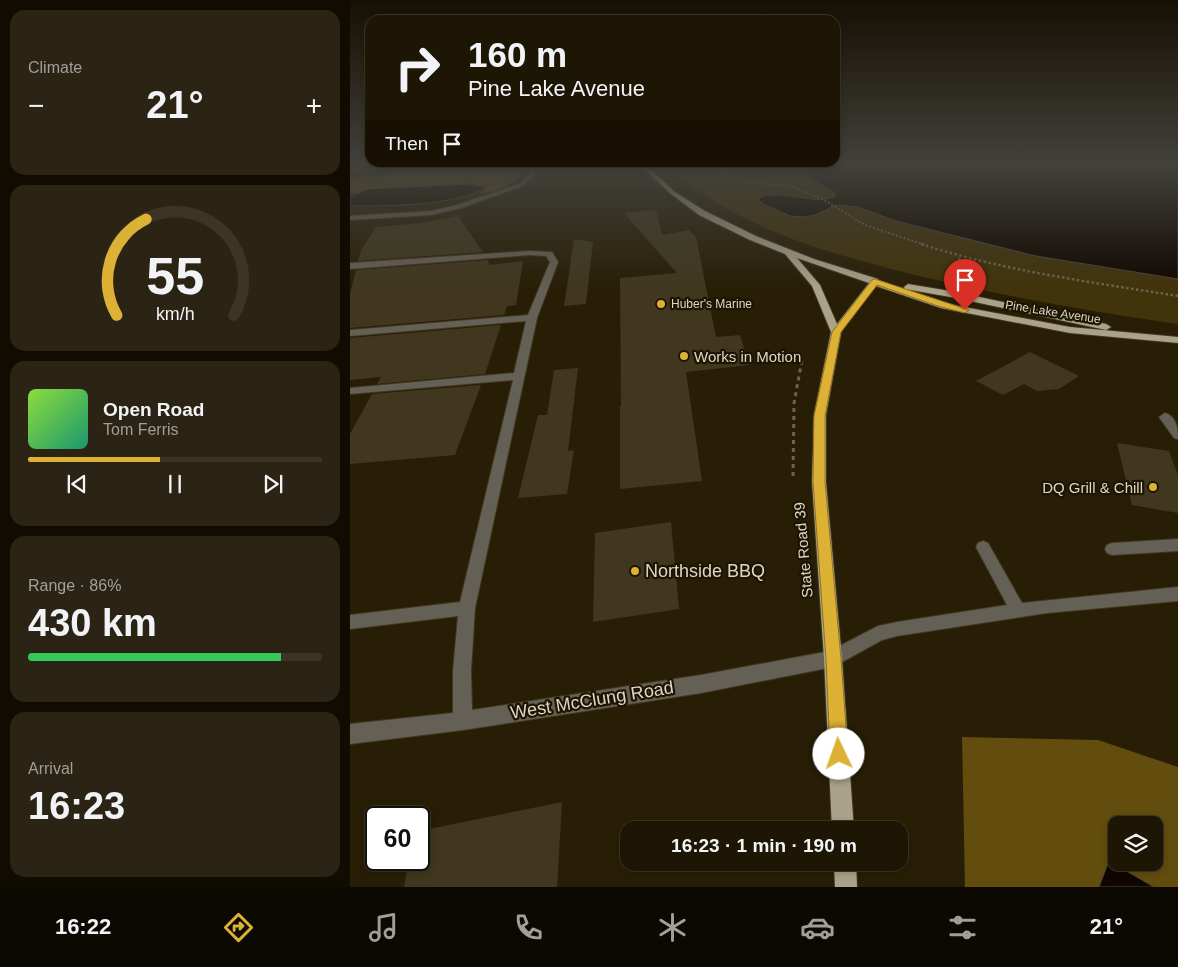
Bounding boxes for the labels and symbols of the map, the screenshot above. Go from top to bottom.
pin [944,259,986,310]
place label: Huber's Marine [671,297,752,311]
marker: Huber's Marine [655,298,667,310]
street label: Pine Lake Avenue [1004,298,1102,327]
place label: Works in Motion [694,348,801,365]
marker: Works in Motion [678,350,690,362]
place label: DQ Grill & Chill [1042,479,1143,496]
marker: DQ Grill & Chill [1147,481,1159,493]
street label: State Road 39 [790,501,816,599]
place label: Northside BBQ [645,561,765,581]
marker: Northside BBQ [629,565,641,577]
street label: West McClung Road [509,677,675,723]
position arrow [812,727,864,779]
speed limit sign: 60 [365,806,430,871]

